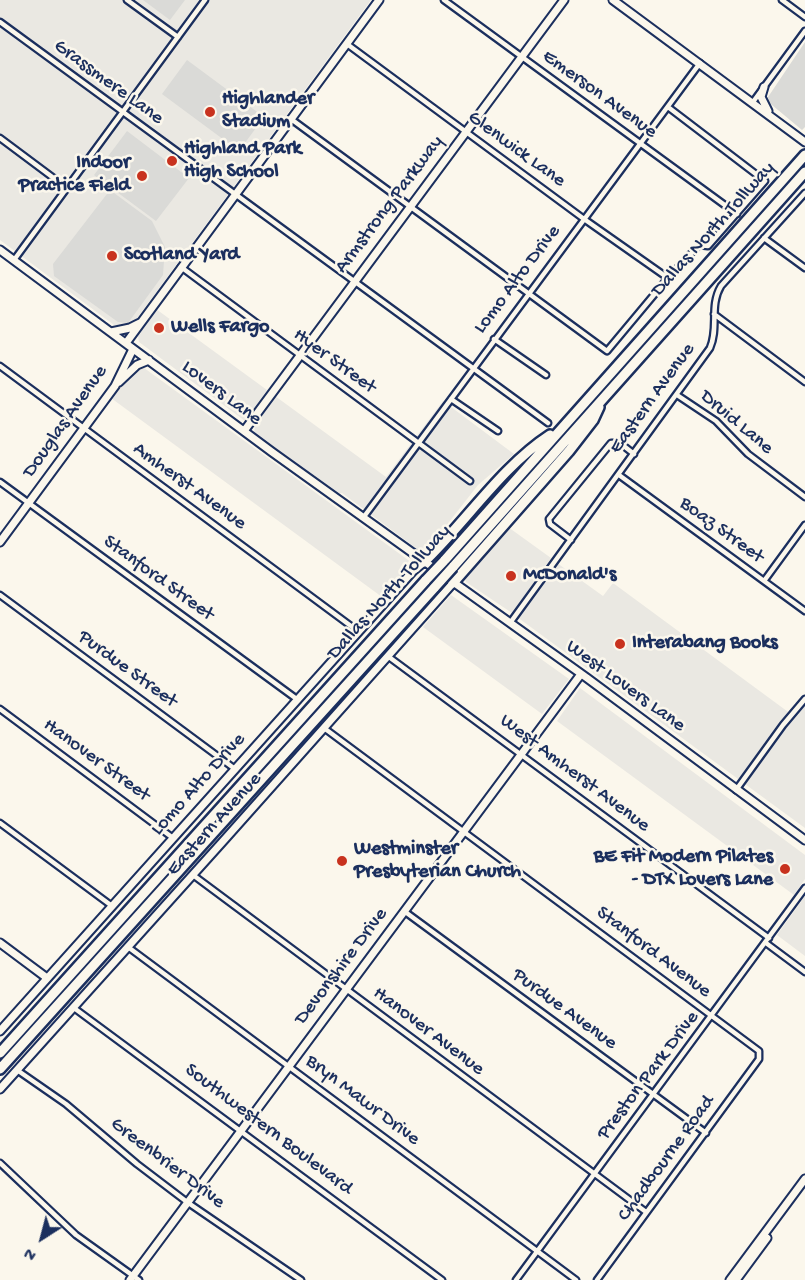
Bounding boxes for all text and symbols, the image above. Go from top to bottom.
street label: Grassmere Lane [48,35,168,131]
street label: Emerson Avenue [537,45,661,145]
place label: Highlander Stadium [222,88,314,135]
marker: Highlander Stadium [203,105,217,119]
street label: Glenwick Lane [462,106,570,194]
street label: Armstrong Parkway [330,131,450,279]
place label: Highland Park High School [184,138,301,185]
place label: Indoor Practice Field [19,152,130,199]
marker: Highland Park High School [165,154,179,168]
street label: Dallas North Tollway [647,157,781,303]
marker: Indoor Practice Field [135,169,149,183]
street label: Lomo Alto Drive [469,221,567,339]
place label: Scotland Yard [124,244,239,268]
marker: Scotland Yard [105,249,119,263]
place label: Wells Fargo [171,316,269,340]
marker: Wells Fargo [152,321,166,335]
street label: Hyer Street [288,324,380,400]
street label: Eastern Avenue [605,339,701,459]
street label: Lovers Lane [176,356,266,432]
street label: Douglas Avenue [18,361,114,483]
street label: Druid Lane [694,385,778,461]
street label: Amherst Avenue [128,438,250,536]
street label: Boaz Street [674,492,768,570]
street label: Dallas North Tollway [323,520,457,666]
street label: Stanford Street [98,531,218,627]
place label: McDonald's [523,564,616,588]
marker: McDonald's [504,569,518,583]
street label: Purdue Street [73,626,181,714]
place label: Interabang Books [632,632,778,656]
street label: West Lovers Lane [561,636,689,738]
marker: Interabang Books [613,637,627,651]
street label: West Amherst Avenue [494,710,654,838]
street label: Hanover Street [38,714,154,808]
street label: Lomo Alto Drive [147,729,251,841]
street label: Eastern Avenue [162,768,268,882]
place label: Westminster Presbyterian Church [354,838,521,885]
place label: BE Fit Modern Pilates - DTX Lovers Lane [594,846,773,893]
marker: Westminster Presbyterian Church [335,854,349,868]
marker: BE Fit Modern Pilates - DTX Lovers Lane [778,862,792,876]
street label: Stanford Avenue [591,902,715,1004]
street label: Devonshire Drive [290,904,394,1030]
street label: Purdue Avenue [507,964,621,1056]
street label: Hanover Avenue [367,982,489,1082]
street label: Preston Park Drive [593,1007,705,1145]
street label: Bryn Mawr Drive [300,1050,424,1152]
street label: Southwestern Boulevard [179,1059,357,1201]
street label: Chadbourne Road [613,1091,721,1227]
street label: Greenbrier Drive [105,1113,229,1215]
north arrow [12,1208,72,1268]
text: N [21,1242,41,1264]

